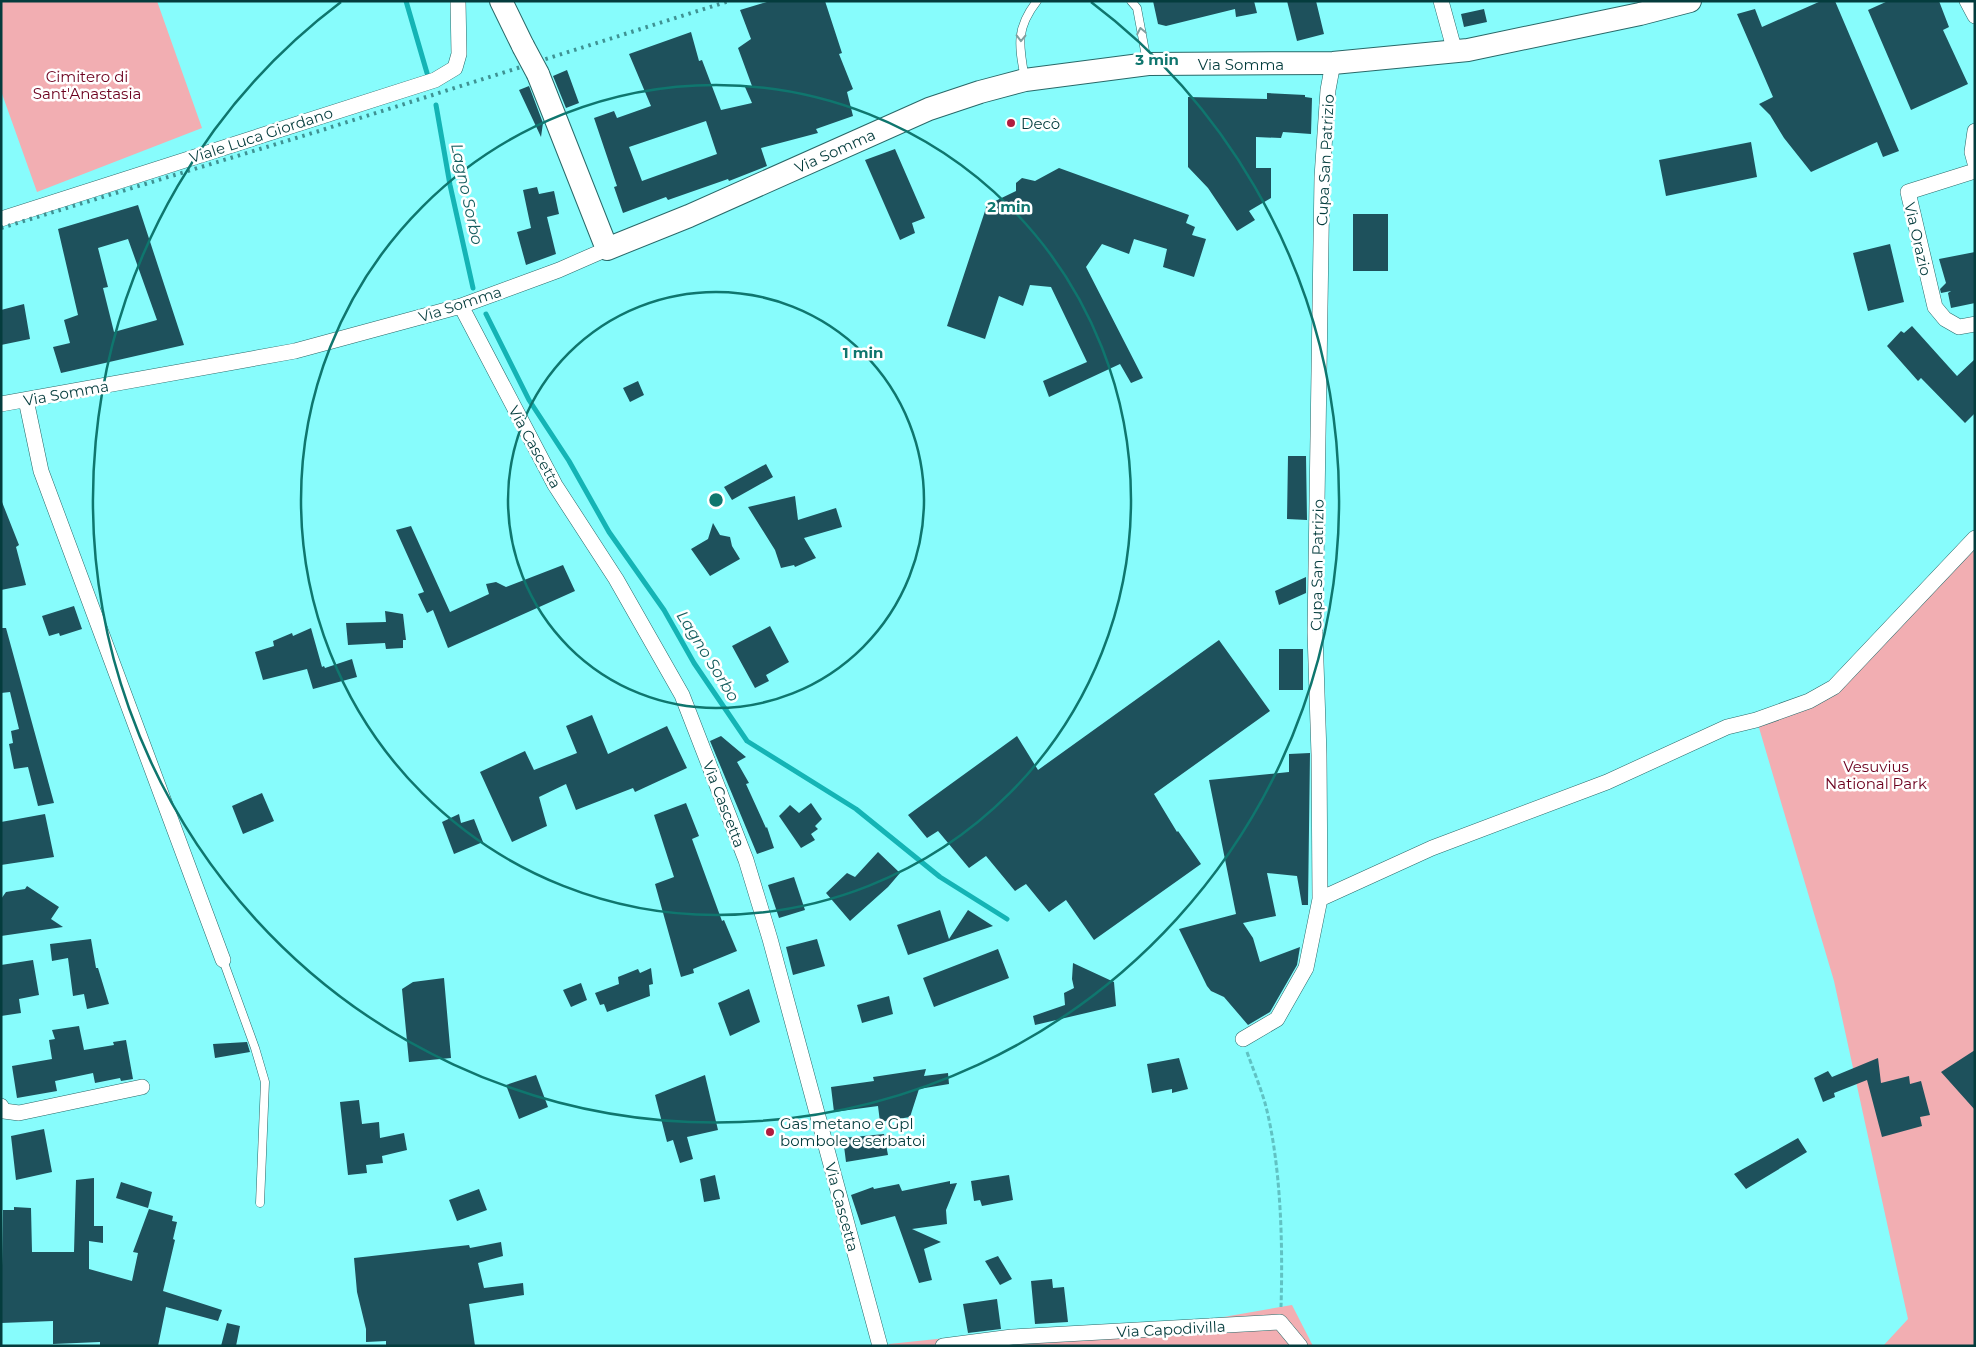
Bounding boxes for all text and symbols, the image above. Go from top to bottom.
one-way arrow [1137,27,1147,36]
one-way arrow [1016,35,1026,43]
text: 3 min [1134,50,1179,69]
street label: Via Somma [1198,55,1284,74]
park label: Cimitero di Sant'Anastasia [33,67,141,103]
street label: Cupa San Patrizio [1312,94,1338,226]
street label: Viale Luca Giordano [187,103,335,167]
place label: Decò [1021,114,1060,133]
marker: Decò [1005,117,1017,129]
street label: Via Somma [792,125,878,177]
water label: Lagno Sorbo [447,142,487,246]
text: 2 min [987,197,1031,216]
street label: Via Orazio [1900,200,1936,278]
street label: Via Somma [416,282,504,326]
text: 1 min [843,343,883,362]
street label: Via Somma [22,376,110,410]
street label: Via Cascetta [504,402,566,492]
centre of rings [707,491,725,509]
street label: Cupa San Patrizio [1306,499,1328,631]
water label: Lagno Sorbo [673,607,743,705]
park label: Vesuvius National Park [1825,757,1927,793]
street label: Via Cascetta [699,758,749,850]
place label: Gas metano e Gpl bombole e serbatoi [780,1114,926,1150]
marker: Gas metano e Gpl bombole e serbatoi [764,1126,776,1138]
street label: Via Cascetta [821,1160,863,1254]
street label: Via Capodivilla [1116,1317,1226,1341]

